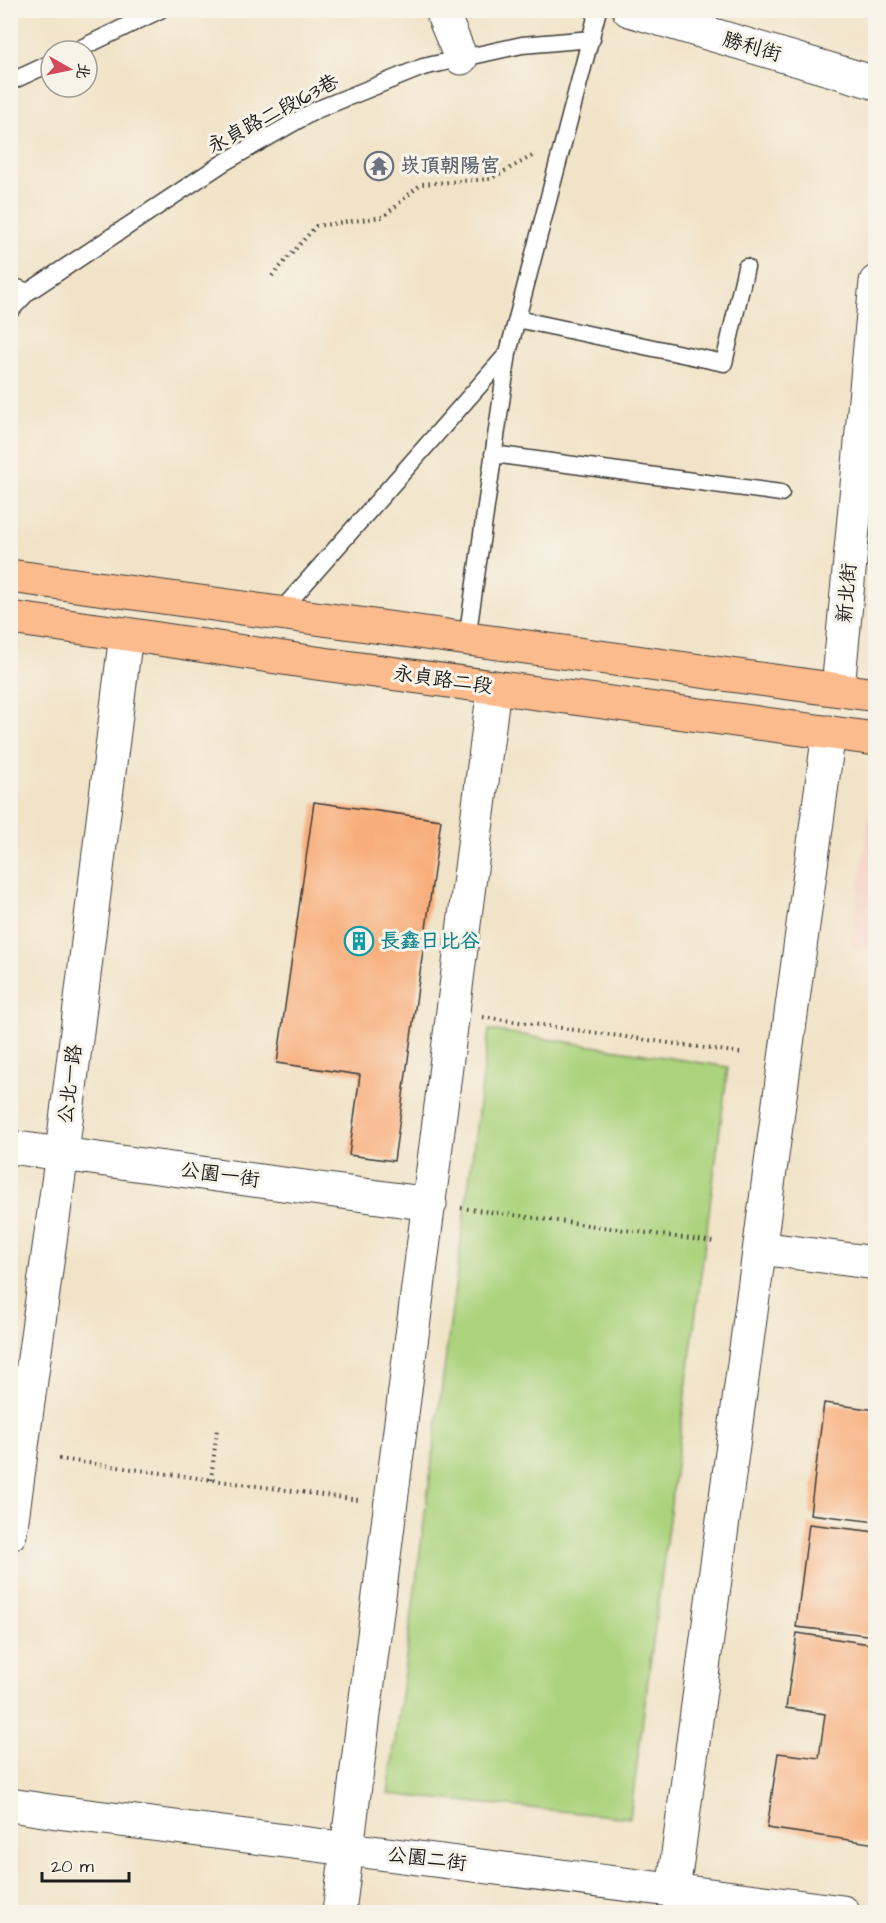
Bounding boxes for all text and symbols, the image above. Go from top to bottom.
street label: 勝利街 [719,25,785,69]
north arrow [39,39,99,99]
text: 北 [71,62,95,81]
street label: 永貞路二段163巷 [202,67,345,160]
temple icon: 崁頂朝陽宮 [363,150,395,182]
place label: 崁頂朝陽宮 [400,152,500,180]
street label: 新北街 [830,562,864,624]
street label: 永貞路二段 [392,659,494,701]
building icon: 長鑫日比谷 [343,925,375,957]
place label: 長鑫日比谷 [380,927,480,955]
street label: 公北一路 [51,1042,89,1125]
street label: 公園一街 [178,1156,262,1194]
street label: 公園二街 [386,1840,468,1878]
scale bar [42,1845,129,1883]
text: 20 m [51,1854,94,1879]

